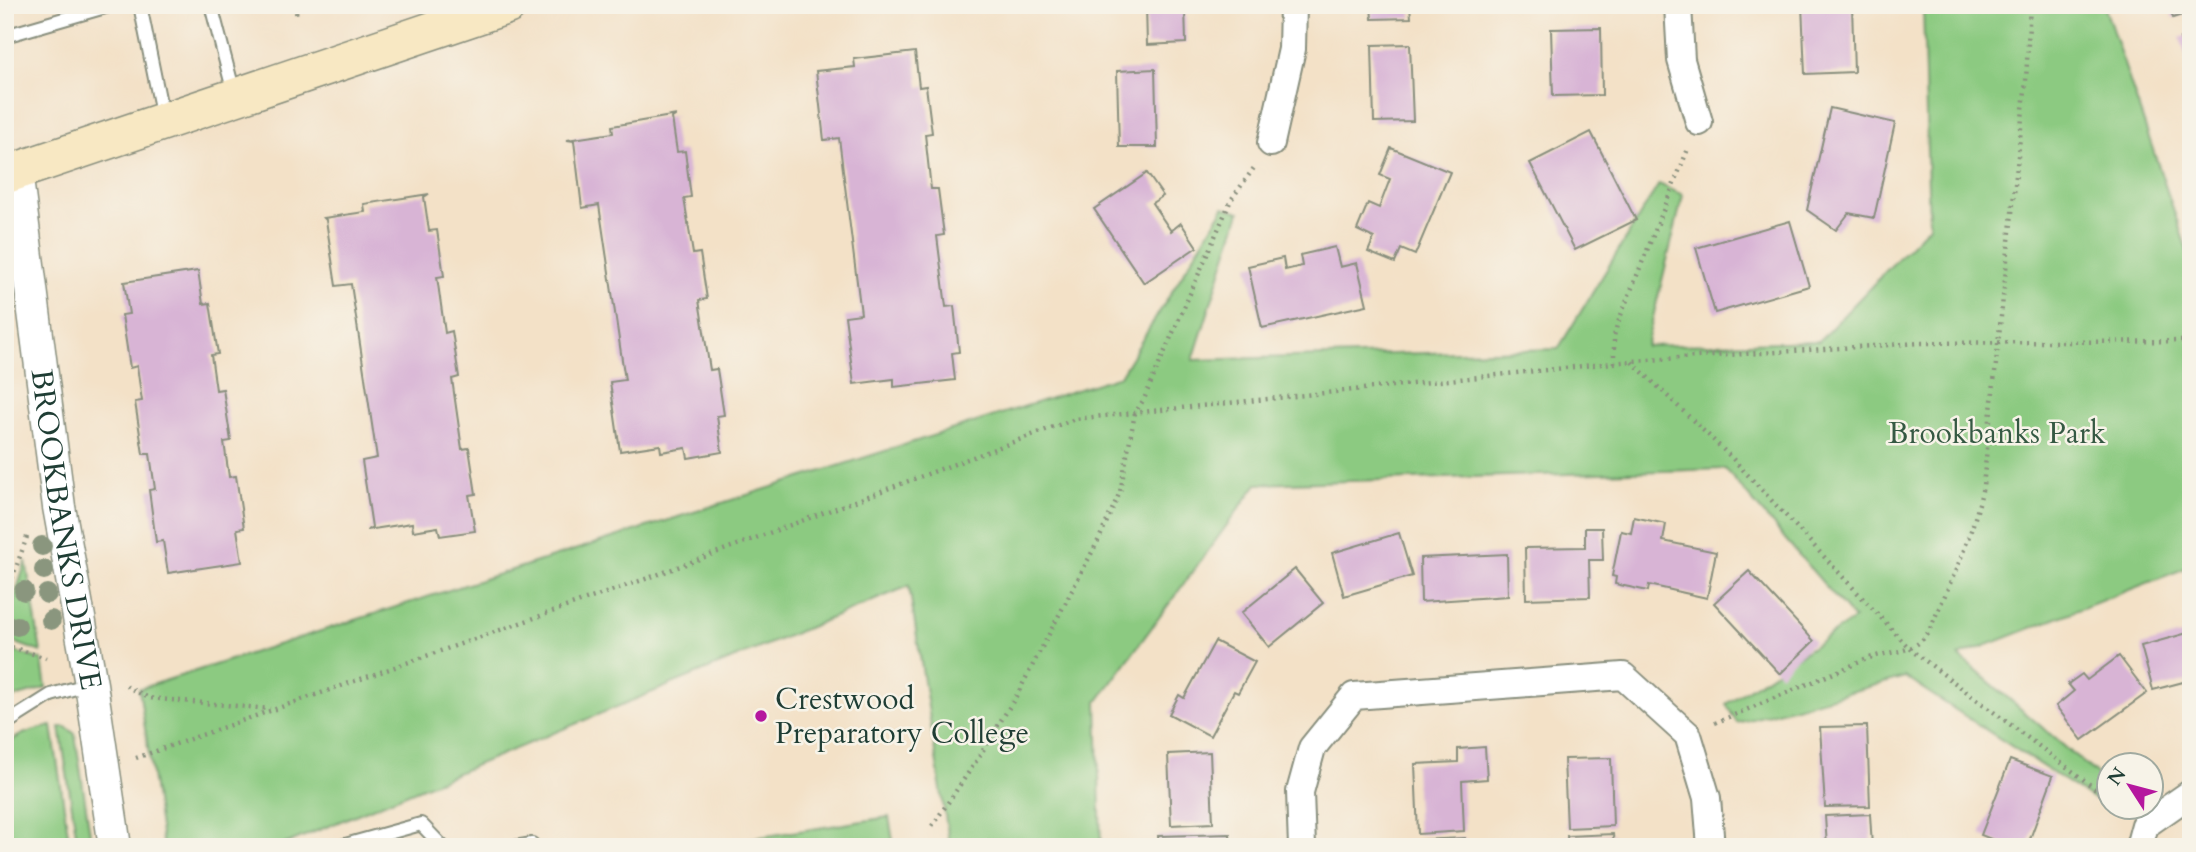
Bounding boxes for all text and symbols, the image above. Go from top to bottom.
street label: BROOKBANKS DRIVE [21,367,112,693]
park label: Brookbanks Park [1888,413,2106,454]
place label: Crestwood Preparatory College [775,679,1029,754]
marker: Crestwood Preparatory College [753,708,769,724]
north arrow [2094,750,2164,820]
text: N [2102,762,2133,791]

